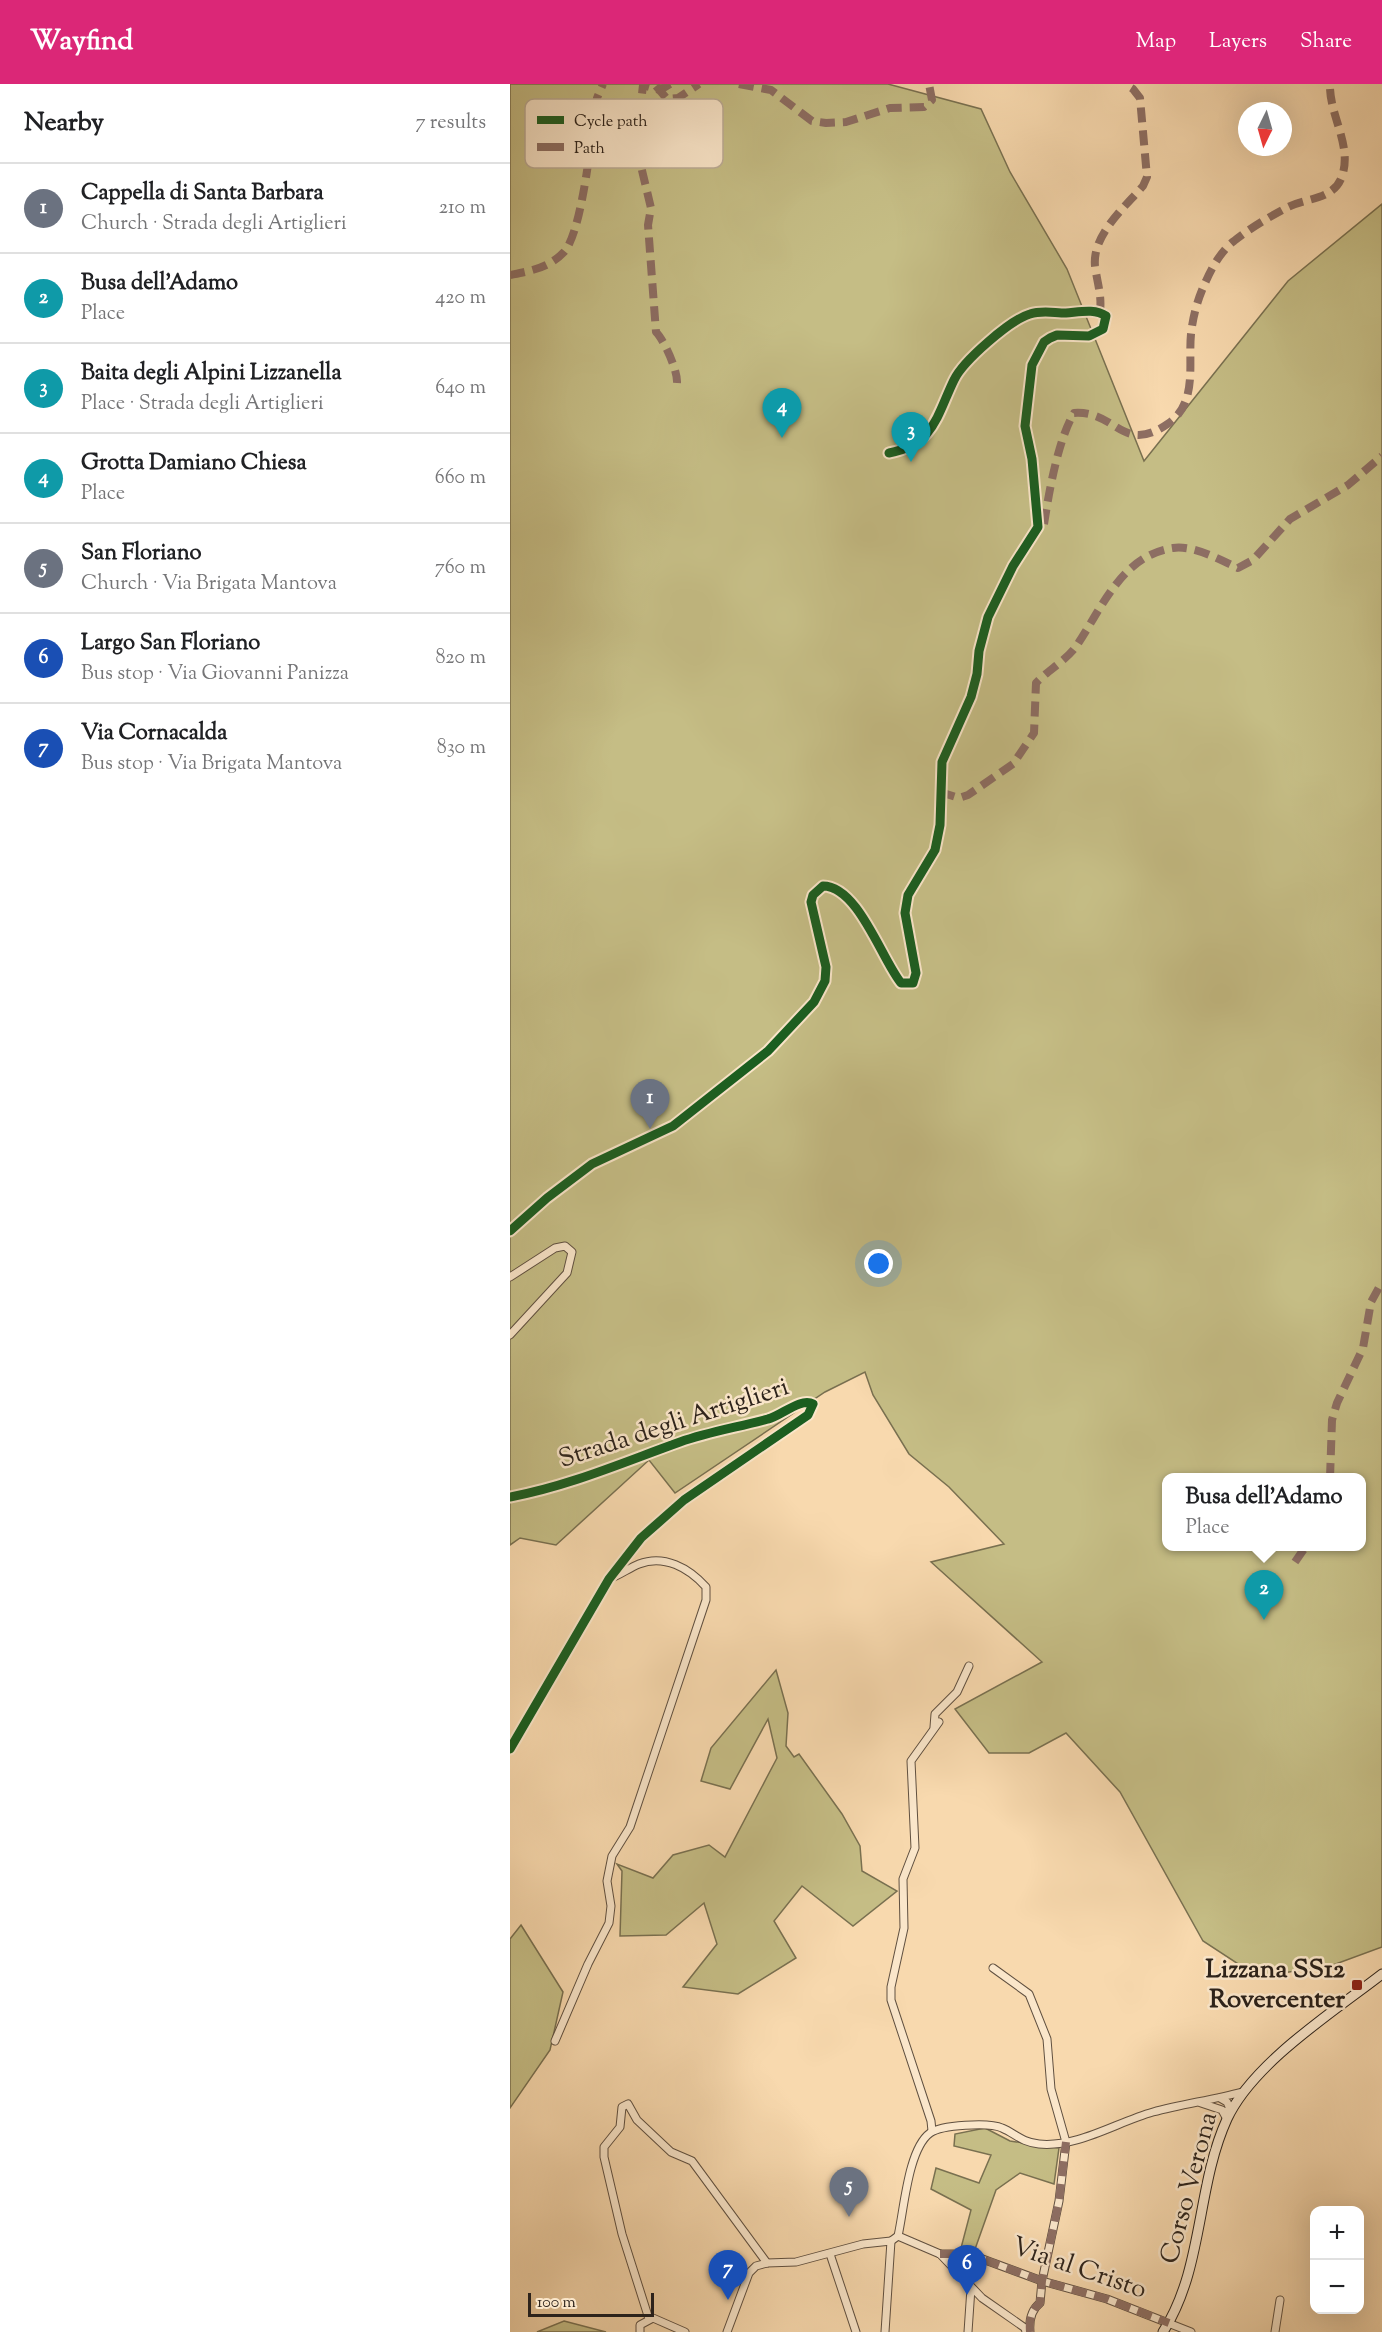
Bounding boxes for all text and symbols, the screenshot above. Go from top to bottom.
text: Wayfind [30,22,133,62]
text: Map [1136,27,1176,57]
text: Layers [1209,27,1267,57]
text: Share [1300,27,1352,57]
legend [525,99,723,168]
north arrow [1238,102,1292,156]
text: Nearby [24,105,104,142]
text: 7 results [415,109,486,138]
text: Cycle path [574,111,648,134]
text: Path [574,138,605,161]
text: Cappella di Santa Barbara [81,178,324,210]
text: 1 [40,194,47,223]
text: 210 m [439,194,486,223]
text: Church · Strada degli Artiglieri [81,210,347,239]
text: Busa dell'Adamo [81,268,238,300]
text: 2 [39,284,48,313]
text: 420 m [435,284,486,313]
text: Place [81,300,125,329]
text: Baita degli Alpini Lizzanella [81,358,342,390]
text: 3 [39,374,48,403]
text: 640 m [435,374,486,403]
pin: 4 [762,388,802,438]
text: Place · Strada degli Artiglieri [81,390,324,419]
pin: 3 [892,412,930,462]
text: Grotta Damiano Chiesa [81,448,307,480]
text: 4 [38,464,49,493]
text: 660 m [435,464,486,493]
text: Place [81,480,125,509]
text: San Floriano [81,538,202,570]
text: 5 [40,554,47,583]
text: 760 m [435,554,486,583]
text: Church · Via Brigata Mantova [81,570,337,599]
text: Largo San Floriano [81,628,260,660]
text: 6 [39,644,48,673]
text: 820 m [435,644,486,673]
text: Bus stop · Via Giovanni Panizza [81,660,349,689]
text: Via Cornacalda [81,718,227,750]
text: 7 [38,734,49,763]
text: 830 m [437,734,486,763]
text: Bus stop · Via Brigata Mantova [81,750,342,779]
pin: 1 [630,1080,670,1129]
your location [864,1249,893,1278]
street label: Strada degli Artiglieri [554,1369,794,1479]
popup [1162,1473,1366,1551]
text: Busa dell'Adamo [1185,1482,1343,1514]
text: Place [1185,1514,1230,1543]
pin: 2 [1244,1570,1284,1620]
place label: Lizzana SS12 Rovercenter [1205,1952,1346,2019]
marker: Lizzana SS12 Rovercenter [1350,1978,1364,1992]
street label: Corso Verona [1152,2108,1228,2268]
pin: 5 [830,2168,868,2217]
map controls [1310,2206,1364,2314]
button: + [1310,2206,1364,2260]
street label: Via al Cristo [1007,2229,1151,2309]
pin: 6 [948,2246,986,2295]
pin: 7 [708,2250,748,2300]
button: − [1310,2260,1364,2314]
scale bar [528,2290,654,2318]
text: 100 m [537,2292,576,2315]

